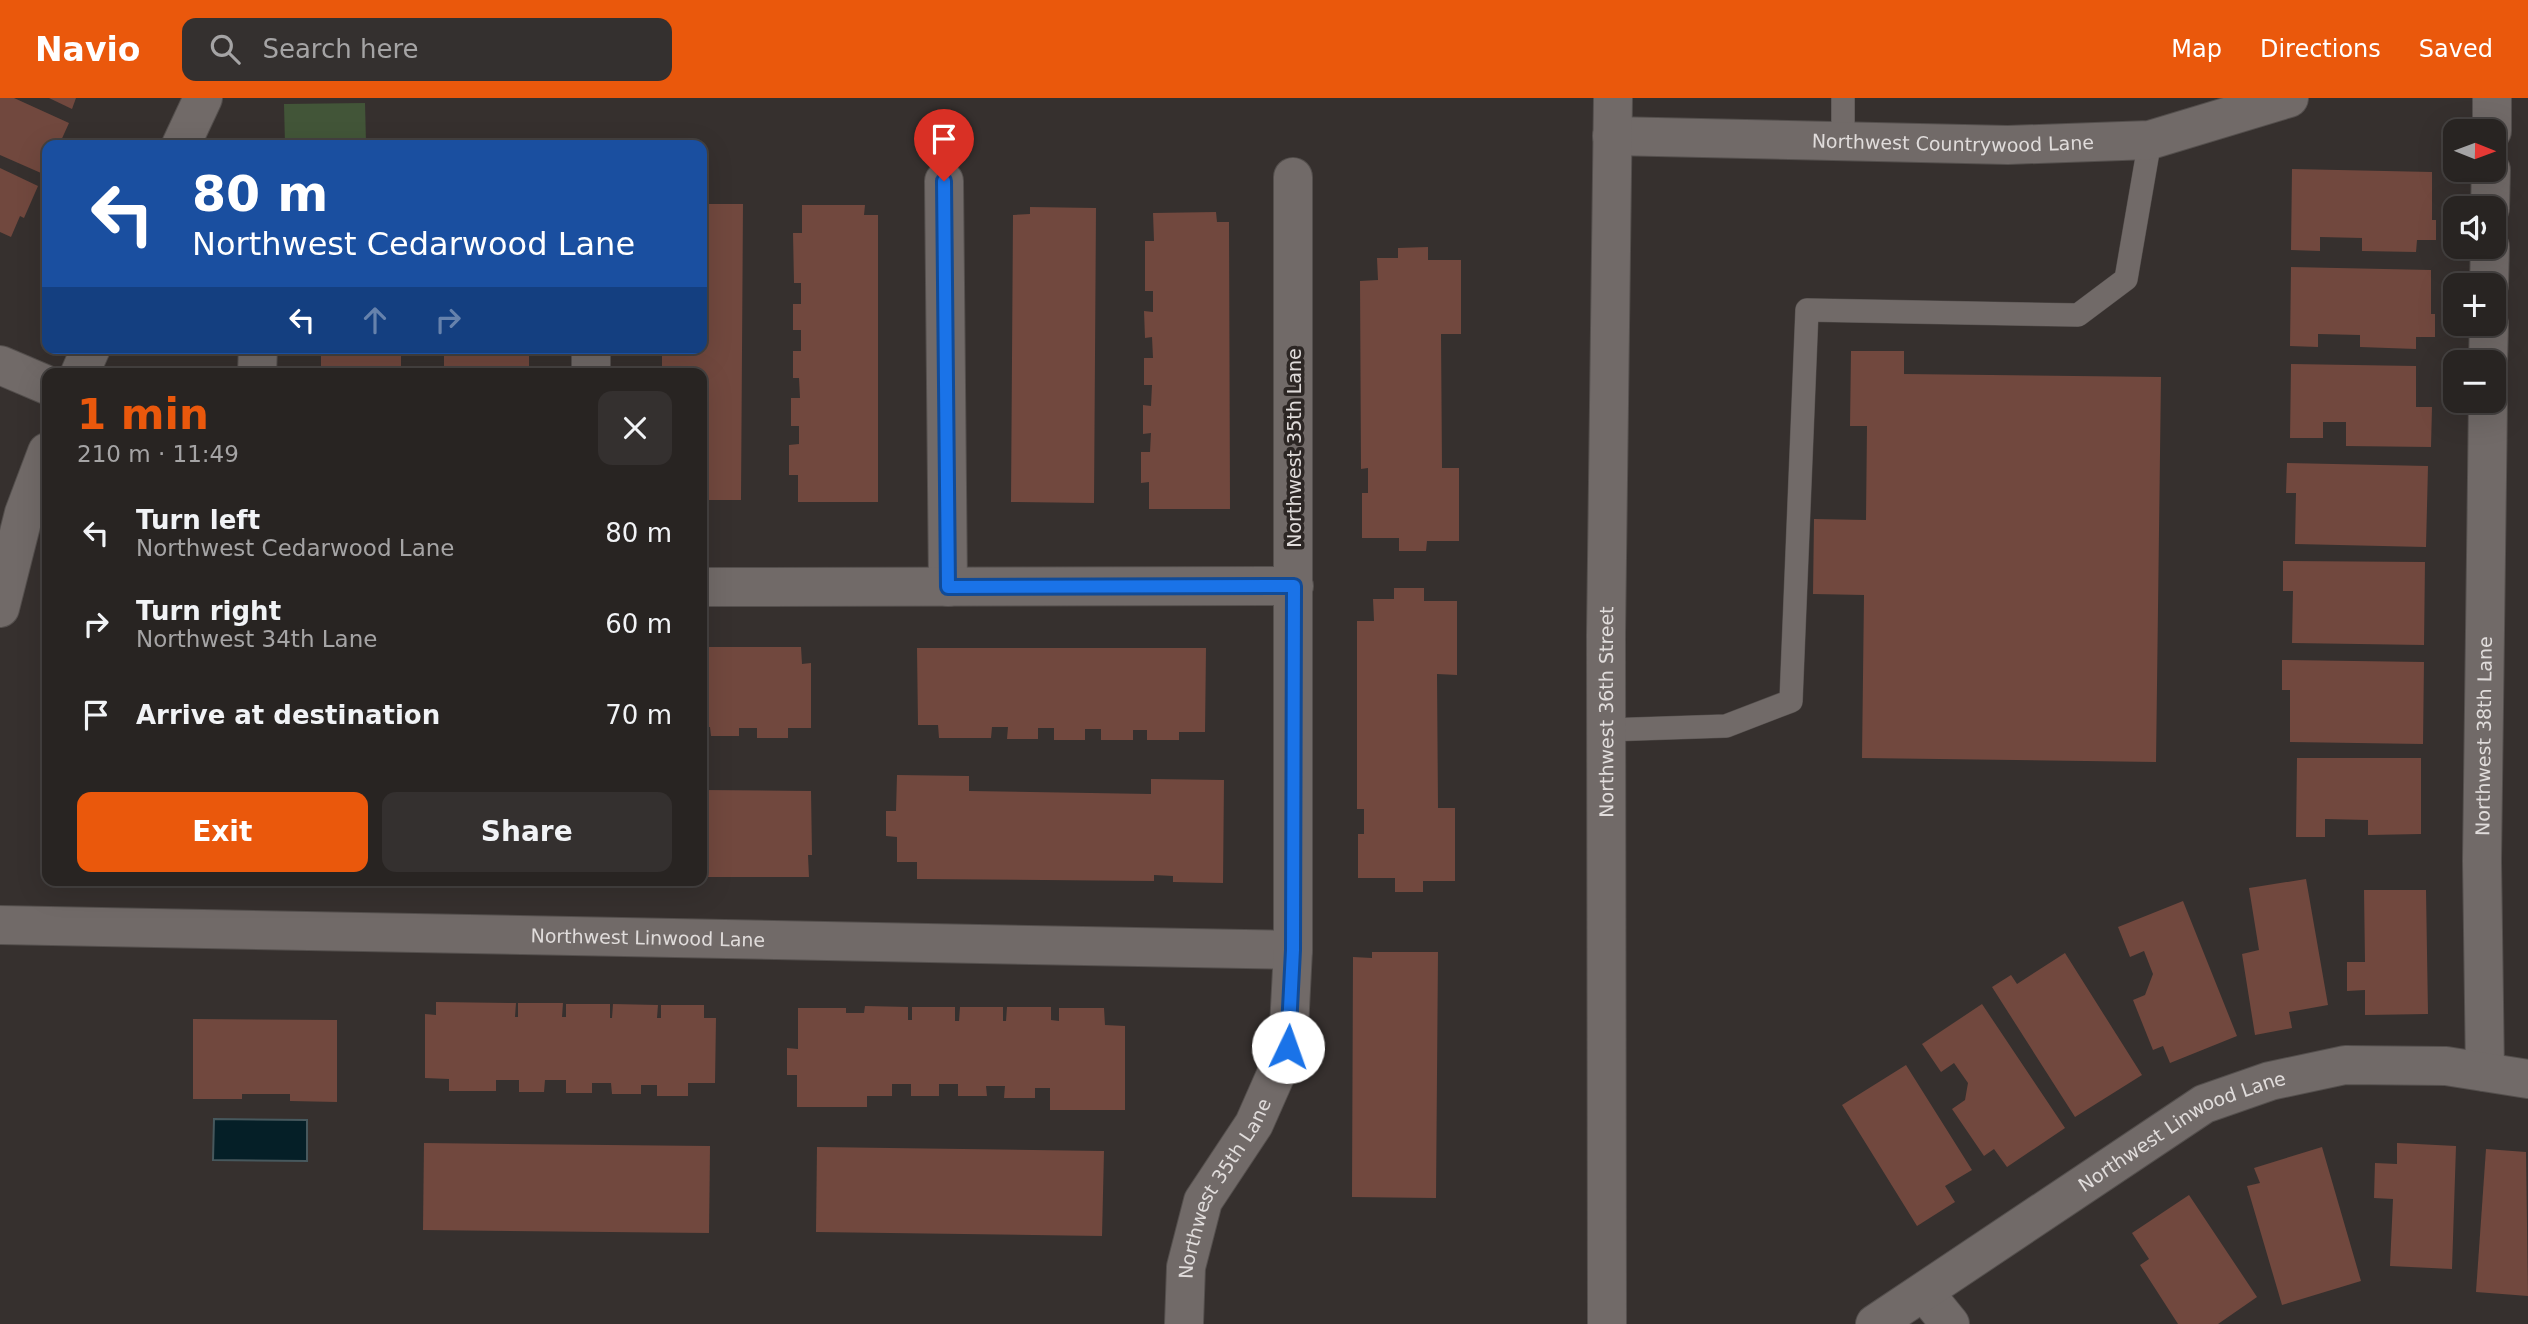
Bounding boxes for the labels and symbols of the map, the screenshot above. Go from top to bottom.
pin [914,109,974,181]
north arrow [2443,119,2506,182]
street label: Northwest Countrywood Lane [1812,130,2094,156]
street label: Northwest 35th Lane [1283,348,1305,548]
street label: Northwest 36th Street [1595,606,1617,818]
street label: Northwest 38th Lane [2471,636,2496,836]
street label: Northwest Linwood Lane [530,924,765,951]
position arrow [1251,1010,1325,1084]
street label: Northwest Linwood Lane [2074,1067,2288,1196]
street label: Northwest 35th Lane [1175,1095,1275,1279]

